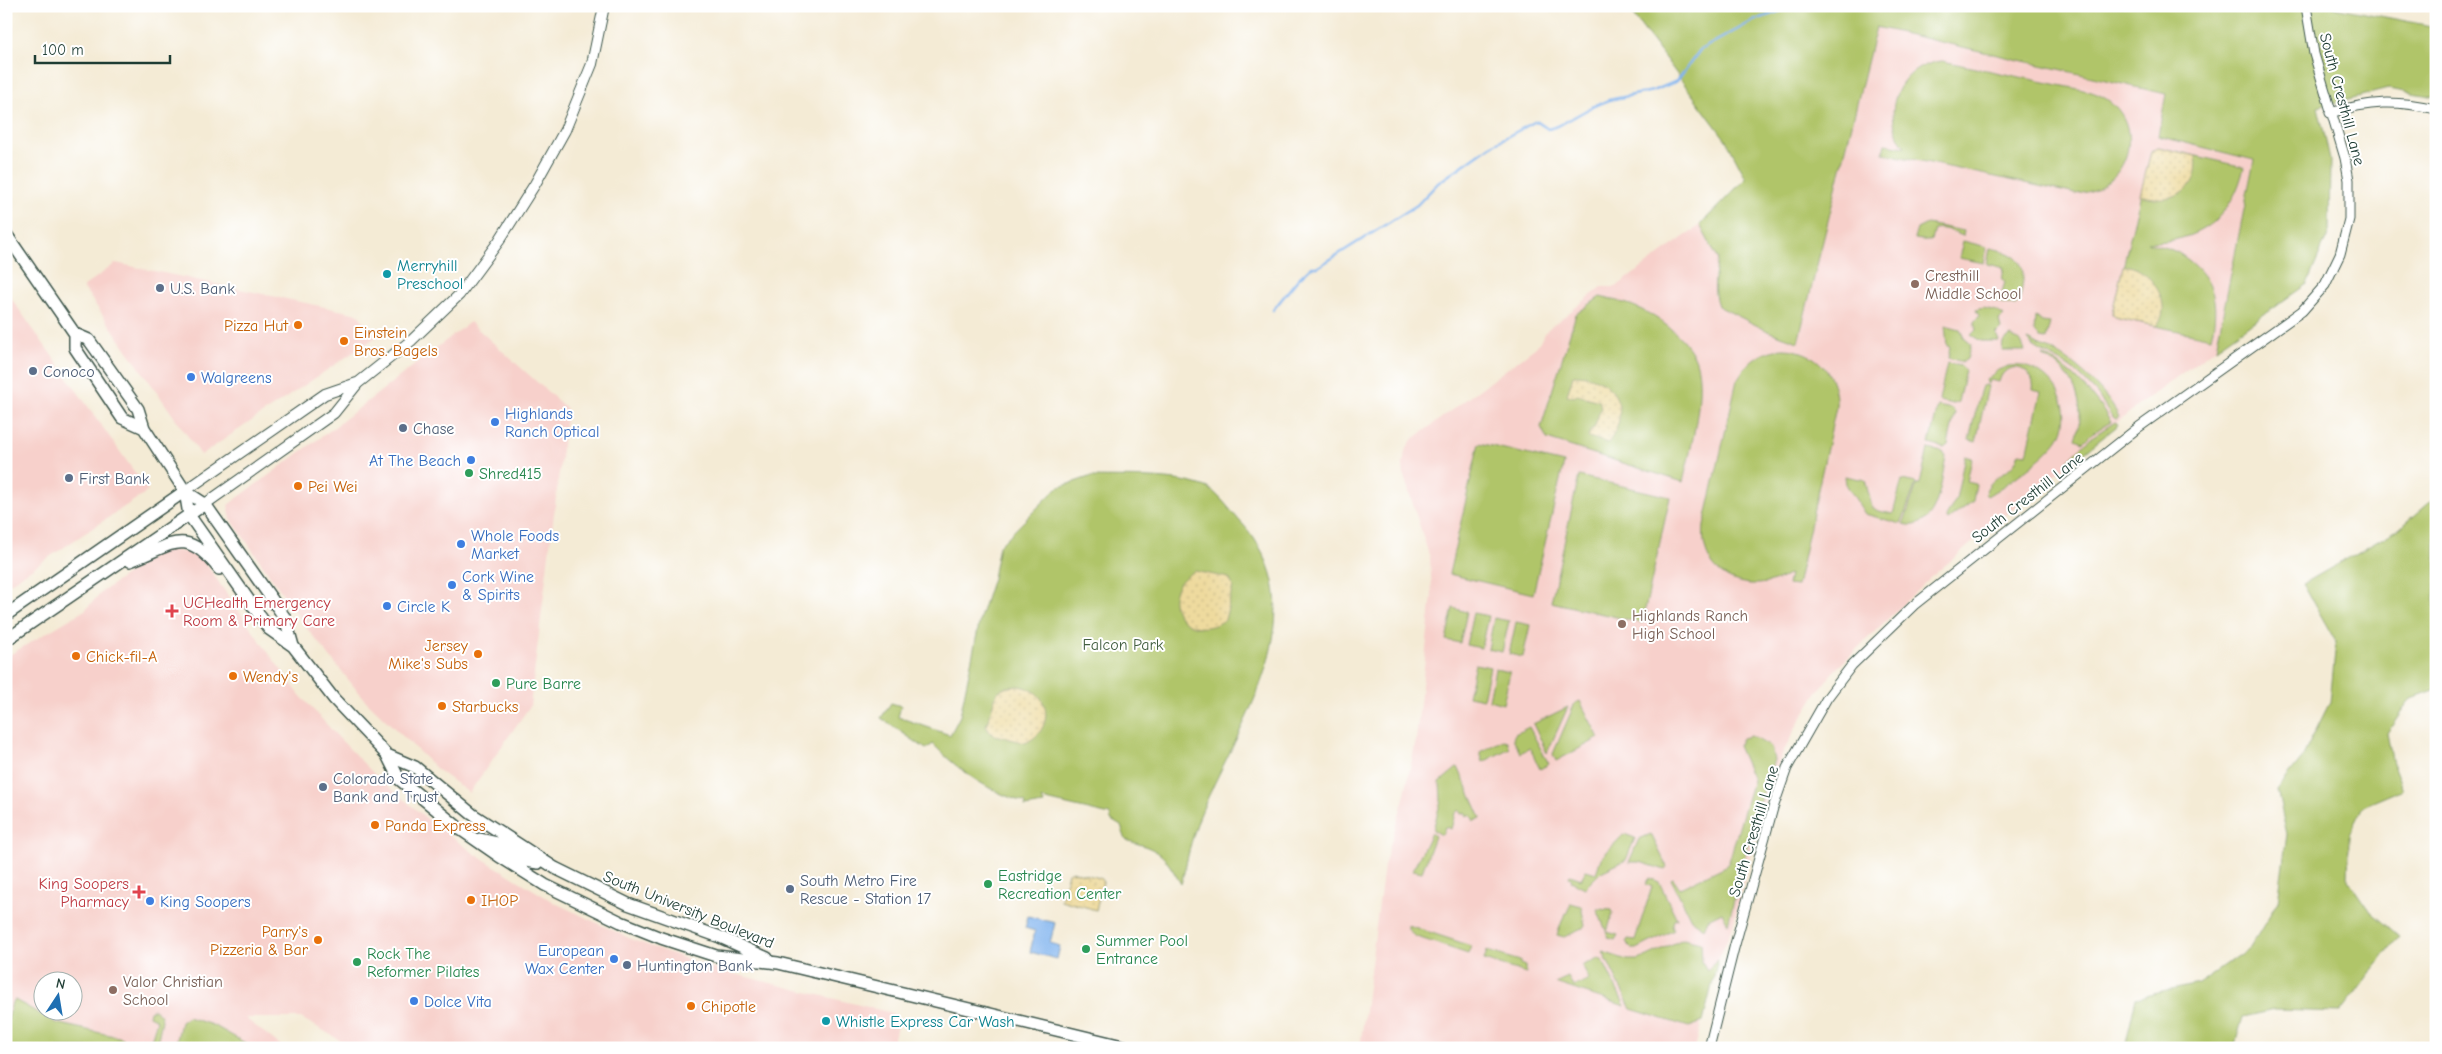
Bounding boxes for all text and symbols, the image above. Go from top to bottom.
street label: South Cresthill Lane [2316,31,2368,168]
scale bar [35,32,170,64]
text: 100 m [42,41,84,59]
place label: Merryhill Preschool [397,257,463,293]
place label: Cresthill Middle School [1925,267,2021,303]
marker: Merryhill Preschool [381,268,393,280]
marker: Cresthill Middle School [1909,278,1921,290]
place label: U.S. Bank [170,280,235,298]
marker: U.S. Bank [154,282,166,294]
place label: Pizza Hut [224,317,288,335]
marker: Pizza Hut [292,319,304,331]
place label: Einstein Bros. Bagels [354,324,438,360]
marker: Einstein Bros. Bagels [338,335,350,347]
place label: Conoco [43,363,95,381]
marker: Conoco [27,365,39,377]
place label: Walgreens [201,369,272,387]
marker: Walgreens [185,371,197,383]
place label: Highlands Ranch Optical [505,405,599,441]
marker: Highlands Ranch Optical [489,416,501,428]
place label: Chase [413,420,454,438]
marker: Chase [397,422,409,434]
street label: South Cresthill Lane [1968,449,2087,547]
place label: At The Beach [369,452,461,470]
marker: At The Beach [465,454,477,466]
place label: Shred415 [479,465,542,483]
marker: Shred415 [463,467,475,479]
place label: First Bank [79,470,150,488]
marker: First Bank [63,472,75,484]
place label: Pei Wei [308,478,358,496]
marker: Pei Wei [292,480,304,492]
place label: Whole Foods Market [471,527,560,563]
marker: Whole Foods Market [455,538,467,550]
place label: Cork Wine & Spirits [462,568,534,604]
marker: Cork Wine & Spirits [446,579,458,591]
place label: UCHealth Emergency Room & Primary Care [183,594,335,630]
place label: Circle K [397,598,450,616]
marker: Circle K [381,600,393,612]
marker: UCHealth Emergency Room & Primary Care [165,604,179,618]
place label: Highlands Ranch High School [1632,607,1748,643]
marker: Highlands Ranch High School [1616,618,1628,630]
park label: Falcon Park [1082,636,1164,654]
place label: Jersey Mike's Subs [388,637,469,673]
place label: Chick-fil-A [86,648,157,666]
marker: Jersey Mike's Subs [472,648,484,660]
marker: Chick-fil-A [70,650,82,662]
place label: Wendy's [243,668,298,686]
marker: Wendy's [227,670,239,682]
place label: Pure Barre [506,675,581,693]
marker: Pure Barre [490,677,502,689]
place label: Starbucks [452,698,519,716]
marker: Starbucks [436,700,448,712]
street label: South Cresthill Lane [1725,763,1783,899]
place label: Colorado State Bank and Trust [333,770,439,806]
marker: Colorado State Bank and Trust [317,781,329,793]
place label: Panda Express [385,817,486,835]
marker: Panda Express [369,819,381,831]
street label: South University Boulevard [601,867,777,952]
place label: Eastridge Recreation Center [998,867,1122,903]
place label: South Metro Fire Rescue - Station 17 [800,872,931,908]
place label: King Soopers Pharmacy [38,875,130,911]
marker: Eastridge Recreation Center [982,878,994,890]
marker: South Metro Fire Rescue - Station 17 [784,883,796,895]
marker: King Soopers Pharmacy [133,886,145,898]
place label: IHOP [481,892,518,910]
place label: King Soopers [160,893,251,911]
marker: IHOP [465,894,477,906]
marker: King Soopers [144,895,156,907]
place label: Parry's Pizzeria & Bar [210,923,309,959]
place label: Summer Pool Entrance [1096,932,1188,968]
marker: Parry's Pizzeria & Bar [312,934,324,946]
place label: European Wax Center [525,942,605,978]
marker: Summer Pool Entrance [1080,943,1092,955]
place label: Rock The Reformer Pilates [367,945,480,981]
marker: European Wax Center [608,953,620,965]
marker: Rock The Reformer Pilates [351,956,363,968]
place label: Huntington Bank [637,957,753,975]
marker: Huntington Bank [621,959,633,971]
north arrow [32,972,82,1022]
place label: Valor Christian School [123,973,223,1009]
text: N [54,975,67,993]
marker: Valor Christian School [107,984,119,996]
place label: Dolce Vita [424,993,492,1011]
marker: Dolce Vita [408,995,420,1007]
place label: Chipotle [701,998,756,1016]
marker: Chipotle [685,1000,697,1012]
place label: Whistle Express Car Wash [836,1013,1015,1031]
marker: Whistle Express Car Wash [820,1015,832,1027]

